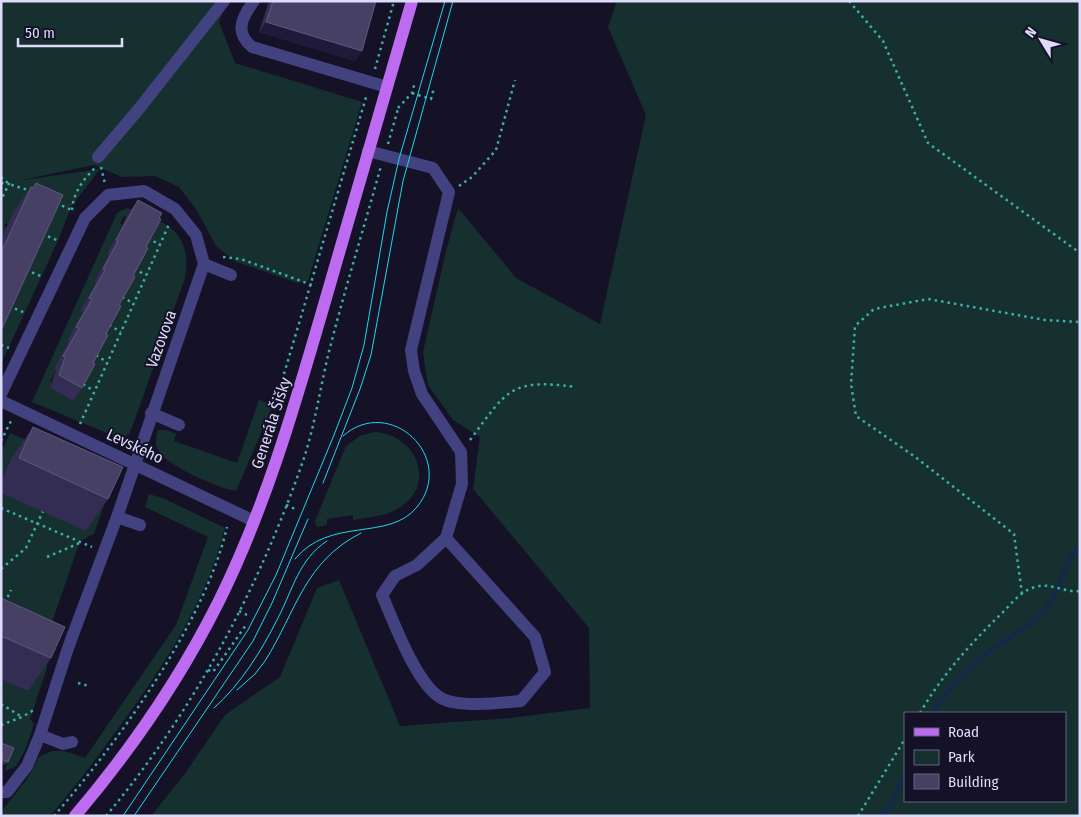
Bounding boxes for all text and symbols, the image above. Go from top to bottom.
scale bar [18,15,121,47]
north arrow [1016,15,1066,65]
text: 50 m [25,24,55,42]
text: N [1022,24,1040,41]
street label: Vazovova [142,307,180,370]
street label: Generála Šišky [246,374,295,471]
street label: Levského [104,425,166,467]
legend [904,712,1066,802]
text: Road [948,723,979,741]
text: Park [948,748,975,766]
text: Building [948,773,999,791]

